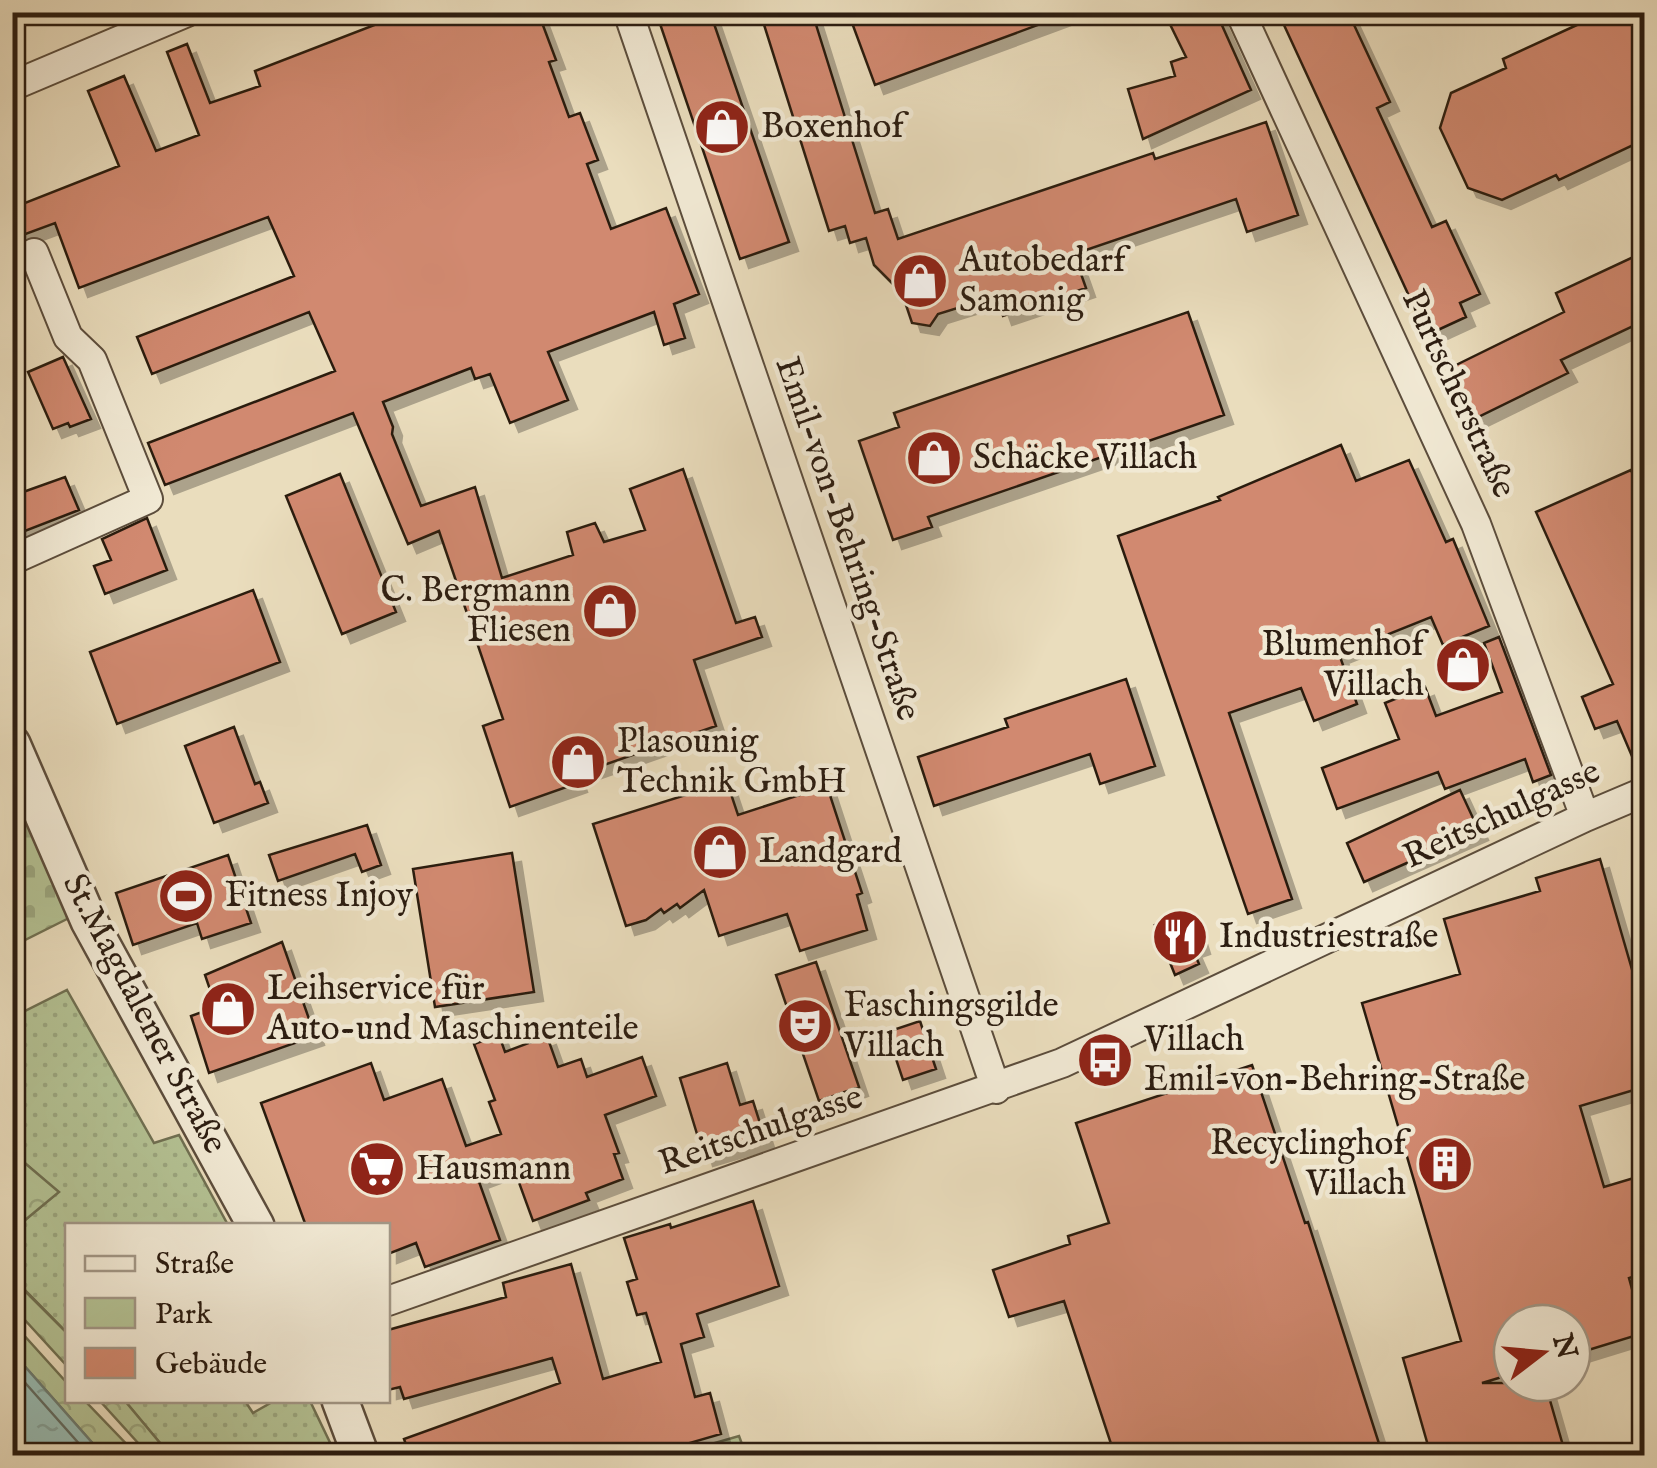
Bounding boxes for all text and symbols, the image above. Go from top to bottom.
shop icon: Boxenhof [692,97,752,157]
place label: Boxenhof [761,105,909,150]
place label: Autobedarf Samonig [958,239,1131,324]
shop icon: Autobedarf Samonig [890,251,950,311]
street label: Purtscherstraße [1390,283,1526,505]
street label: Emil-von-Behring-Straße [764,351,930,727]
shop icon: Schäcke Villach [904,428,964,488]
place label: Schäcke Villach [973,436,1198,481]
place label: C. Bergmann Fliesen [381,569,571,654]
shop icon: C. Bergmann Fliesen [580,581,640,641]
place label: Blumenhof Villach [1262,623,1429,708]
shop icon: Blumenhof Villach [1433,635,1493,695]
place label: Plasounig Technik GmbH [617,720,847,805]
shop icon: Plasounig Technik GmbH [548,732,608,792]
street label: Reitschulgasse [1396,750,1608,880]
shop icon: Landgard [690,822,750,882]
place label: Landgard [759,830,902,875]
street label: St.Magdalener Straße [51,866,237,1162]
sports icon: Fitness Injoy [156,866,216,926]
place label: Fitness Injoy [225,874,414,919]
restaurant icon: Industriestraße [1150,907,1210,967]
place label: Industriestraße [1219,915,1438,960]
place label: Leihservice für Auto-und Maschinenteile [266,967,638,1052]
shop icon: Leihservice für Auto-und Maschinenteile [198,979,258,1039]
place label: Faschingsgilde Villach [843,984,1059,1069]
theatre icon: Faschingsgilde Villach [775,996,835,1056]
place label: Villach Emil-von-Behring-Straße [1143,1018,1525,1103]
bus stop icon: Villach Emil-von-Behring-Straße [1075,1030,1135,1090]
street label: Reitschulgasse [653,1075,869,1187]
place label: Recyclinghof Villach [1210,1122,1411,1207]
building icon: Recyclinghof Villach [1415,1134,1475,1194]
supermarket icon: Hausmann [347,1139,407,1199]
place label: Hausmann [416,1147,571,1192]
legend [65,1223,390,1403]
text: Straße [155,1246,234,1284]
text: Park [155,1296,213,1334]
north arrow [1492,1303,1592,1403]
text: N [1543,1329,1584,1363]
text: Gebäude [155,1346,267,1384]

